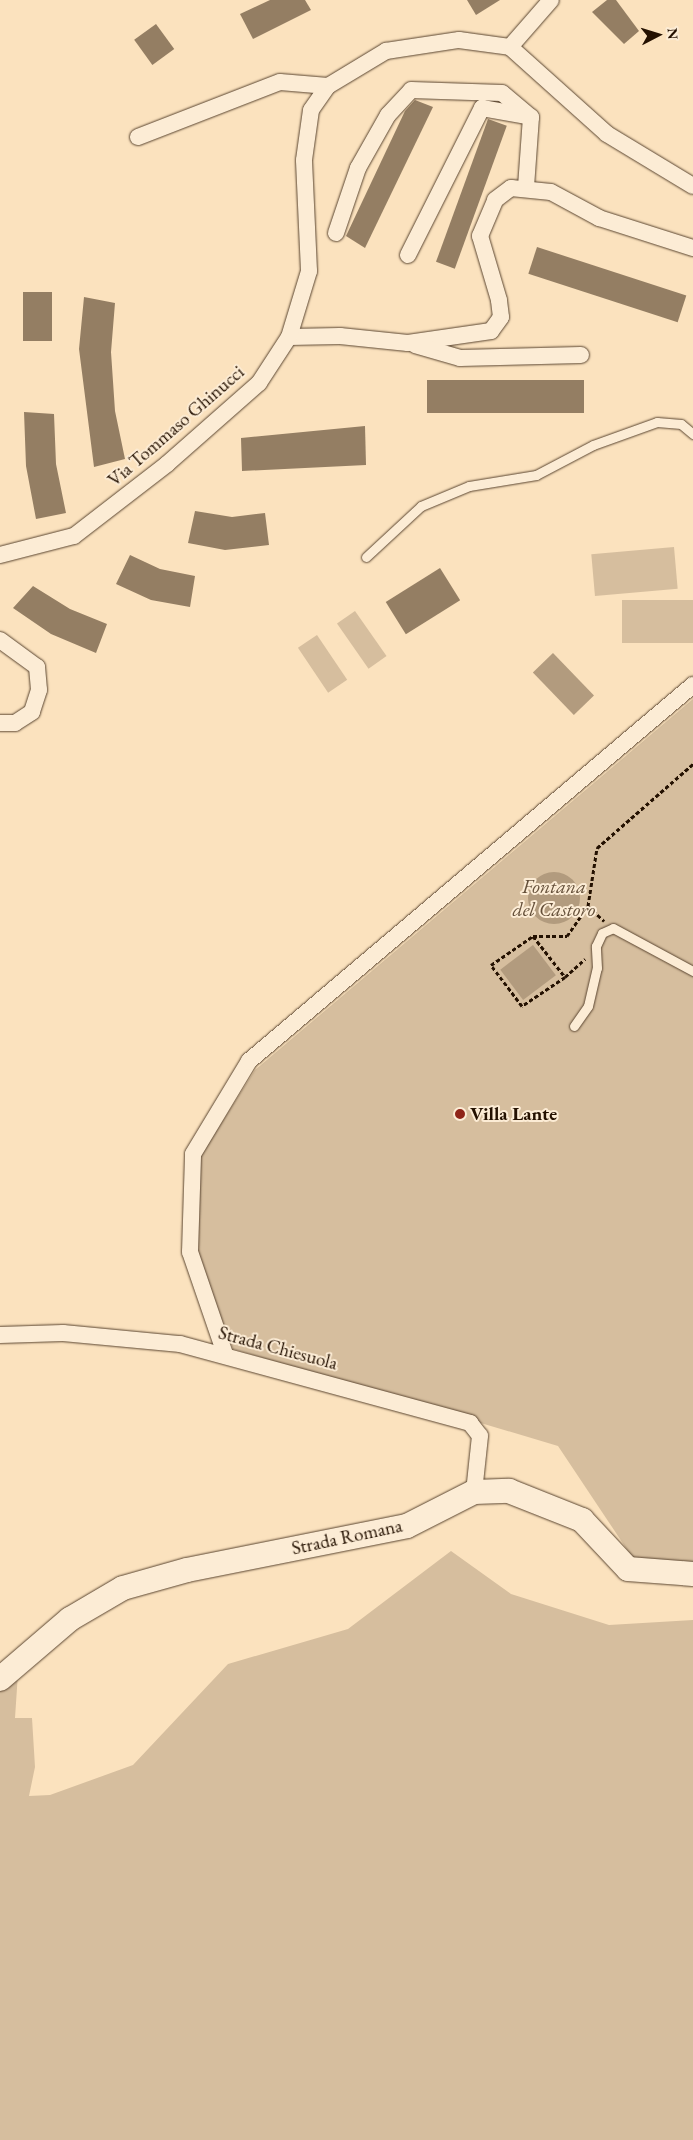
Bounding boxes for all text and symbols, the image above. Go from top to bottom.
north arrow [633,10,683,60]
text: N [663,27,682,40]
street label: Via Tommaso Ghinucci [103,361,249,491]
water label: Fontana del Castoro [513,875,595,922]
place label: Villa Lante [470,1103,557,1125]
marker: Villa Lante [454,1108,466,1120]
street label: Strada Chiesuola [216,1321,340,1375]
street label: Strada Romana [290,1514,404,1560]

